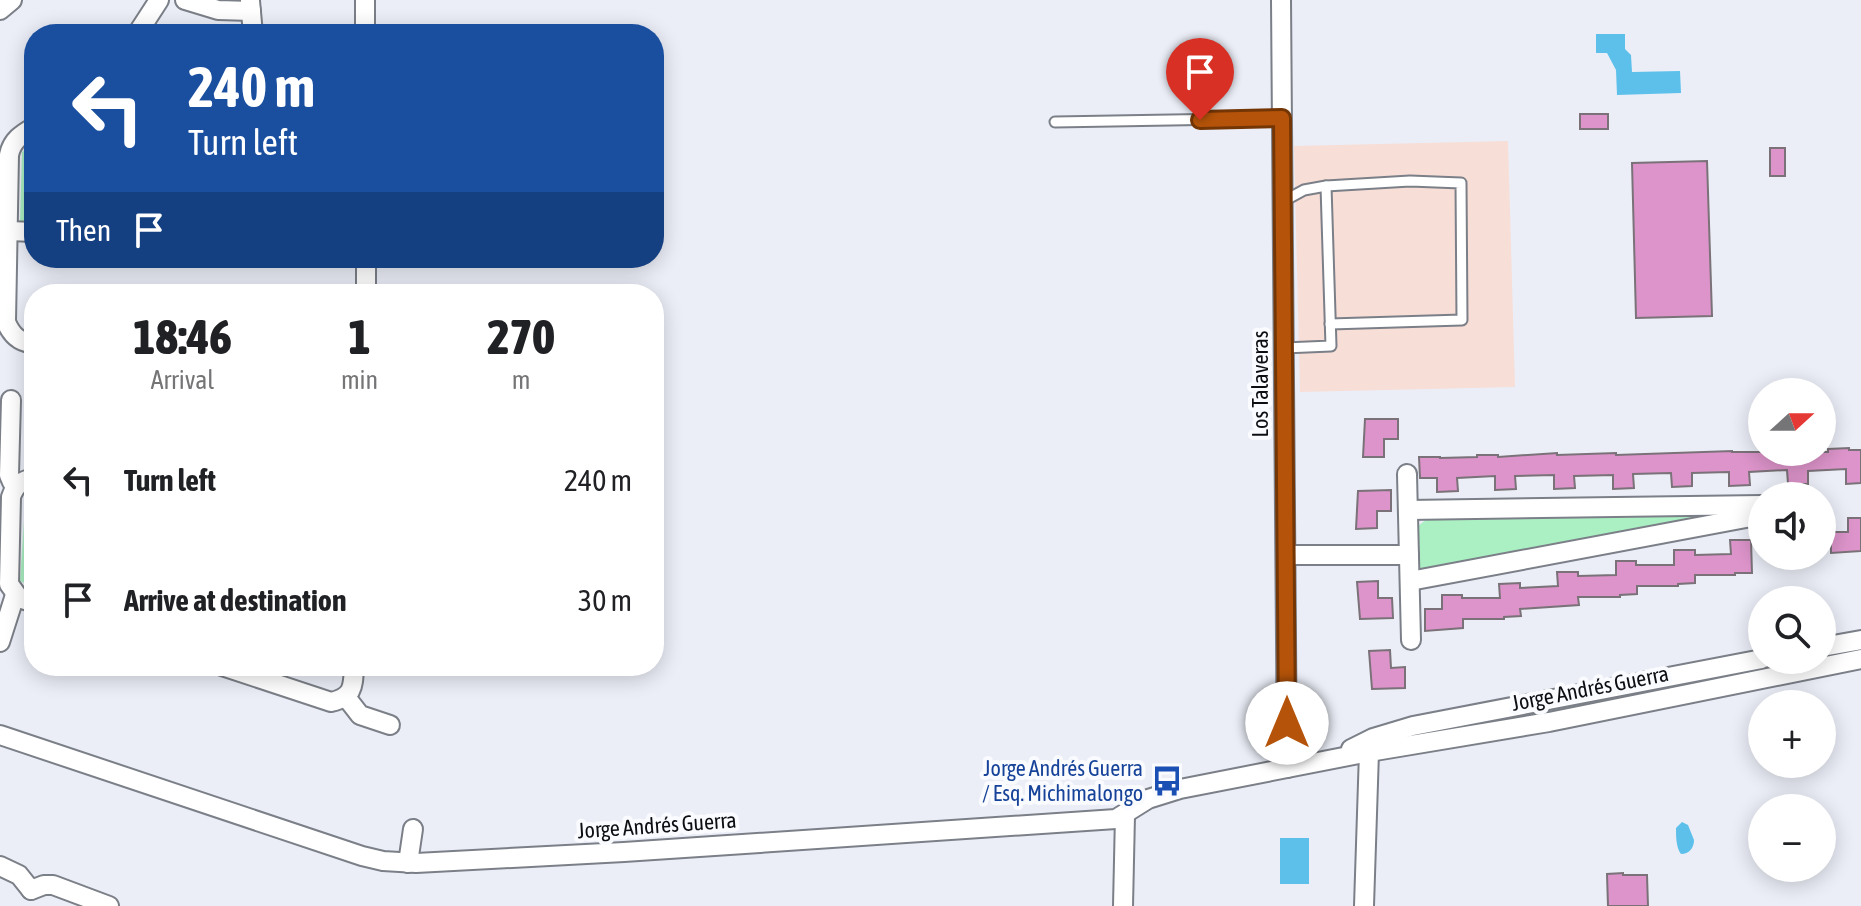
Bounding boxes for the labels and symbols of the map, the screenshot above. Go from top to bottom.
pin [1166,38,1234,120]
street label: Los Talaveras [1247,330,1273,437]
north arrow [1748,378,1836,466]
street label: Jorge Andrés Guerra [1509,660,1671,716]
position arrow [1245,681,1329,765]
place label: Jorge Andrés Guerra / Esq. Michimalongo [982,755,1143,806]
bus stop icon: Jorge Andrés Guerra / Esq. Michimalongo [1150,764,1184,798]
street label: Jorge Andrés Guerra [577,806,737,844]

